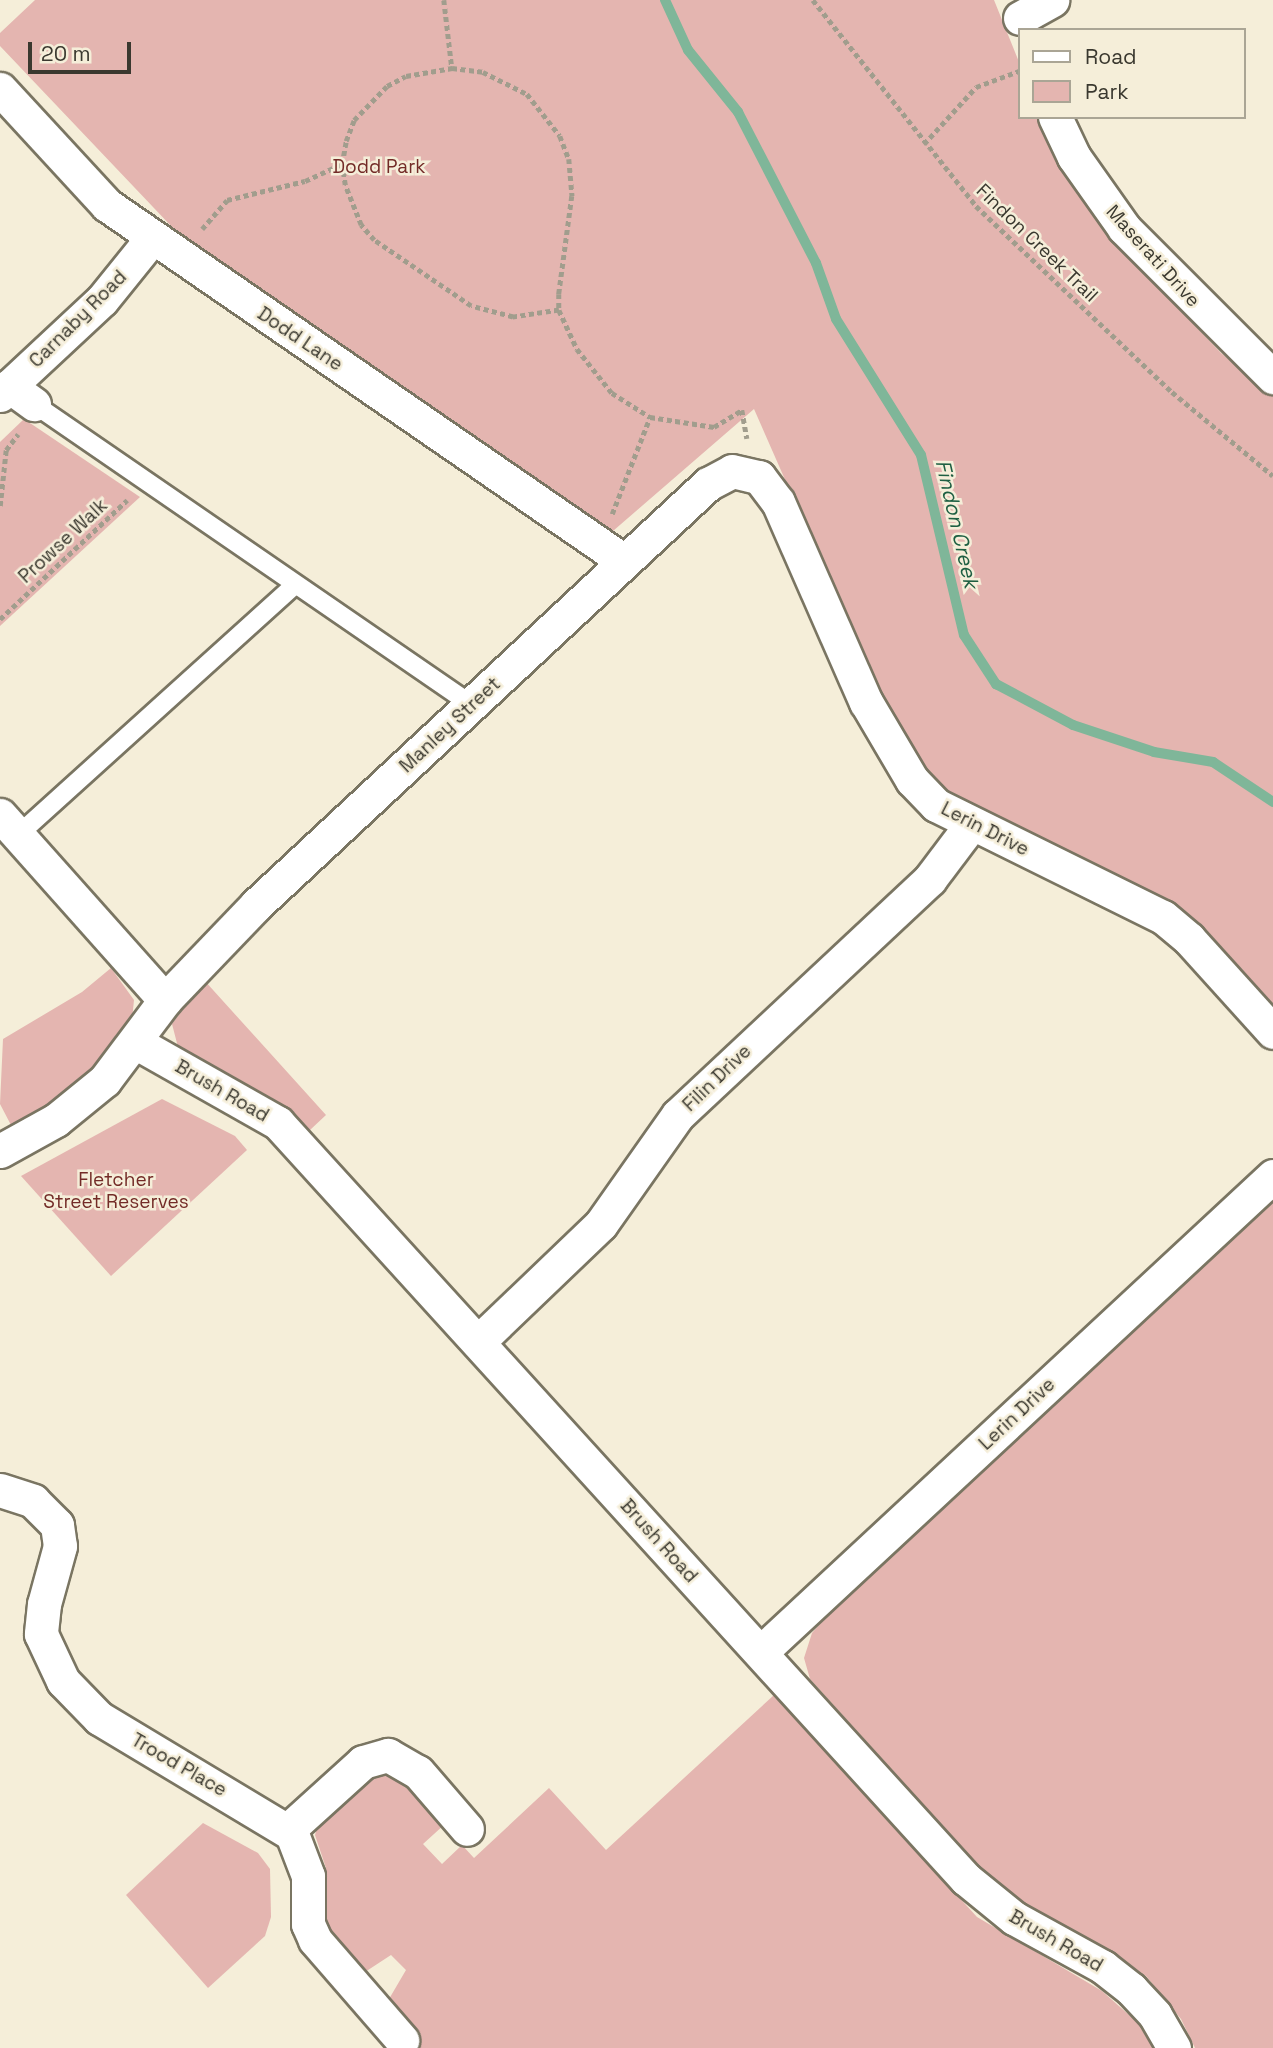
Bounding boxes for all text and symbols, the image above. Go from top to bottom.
scale bar [32,28,135,72]
legend [1018,28,1245,119]
text: 20 m [41,40,91,67]
text: Road [1085,43,1137,70]
text: Park [1085,78,1129,105]
park label: Dodd Park [332,156,426,178]
street label: Findon Creek Trail [971,179,1103,307]
street label: Maserati Drive [1101,200,1205,312]
street label: Carnaby Road [25,266,131,372]
street label: Dodd Lane [253,302,347,376]
water label: Findon Creek [930,457,984,591]
street label: Prowse Walk [14,494,112,588]
street label: Manley Street [395,673,505,777]
street label: Lerin Drive [937,797,1033,861]
street label: Filin Drive [678,1040,756,1116]
street label: Brush Road [171,1055,273,1127]
park label: Fletcher Street Reserves [43,1169,189,1213]
street label: Lerin Drive [974,1373,1060,1455]
street label: Brush Road [616,1495,702,1587]
street label: Trood Place [127,1729,231,1801]
street label: Brush Road [1005,1905,1107,1977]

